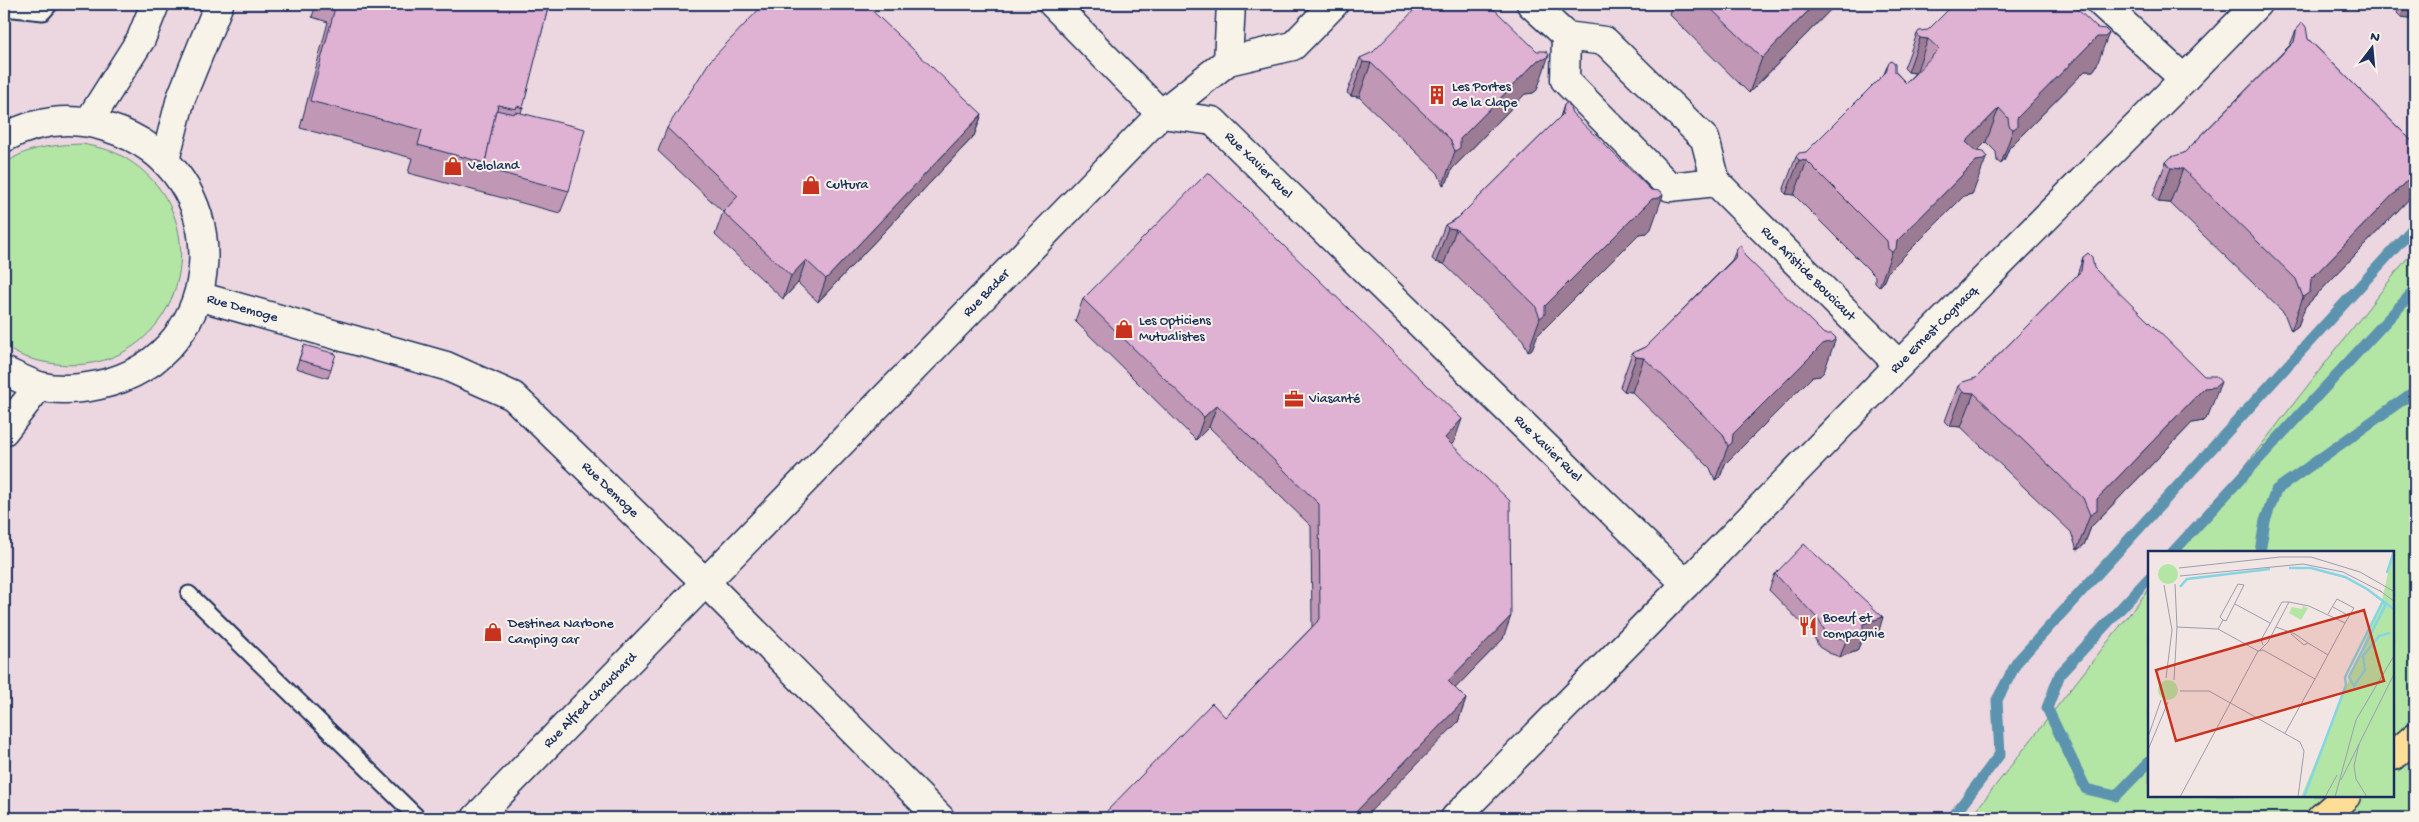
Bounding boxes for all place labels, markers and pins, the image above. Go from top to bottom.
place label: Les Portes de la Clape [1452,79,1518,112]
building icon: Les Portes de la Clape [1426,84,1448,106]
shop icon: Veloland [442,155,464,177]
place label: Veloland [467,158,521,175]
shop icon: Cultura [800,174,822,196]
place label: Cultura [826,177,869,194]
place label: Les Opticiens Mutualistes [1139,313,1212,346]
shop icon: Les Opticiens Mutualistes [1113,318,1135,340]
office icon: Viasanté [1283,388,1305,410]
place label: Viasanté [1308,391,1361,408]
place label: Boeuf et compagnie [1822,610,1885,643]
restaurant icon: Boeuf et compagnie [1797,615,1819,637]
place label: Destinea Narbone Camping car [507,616,614,649]
shop icon: Destinea Narbone Camping car [482,621,504,643]

